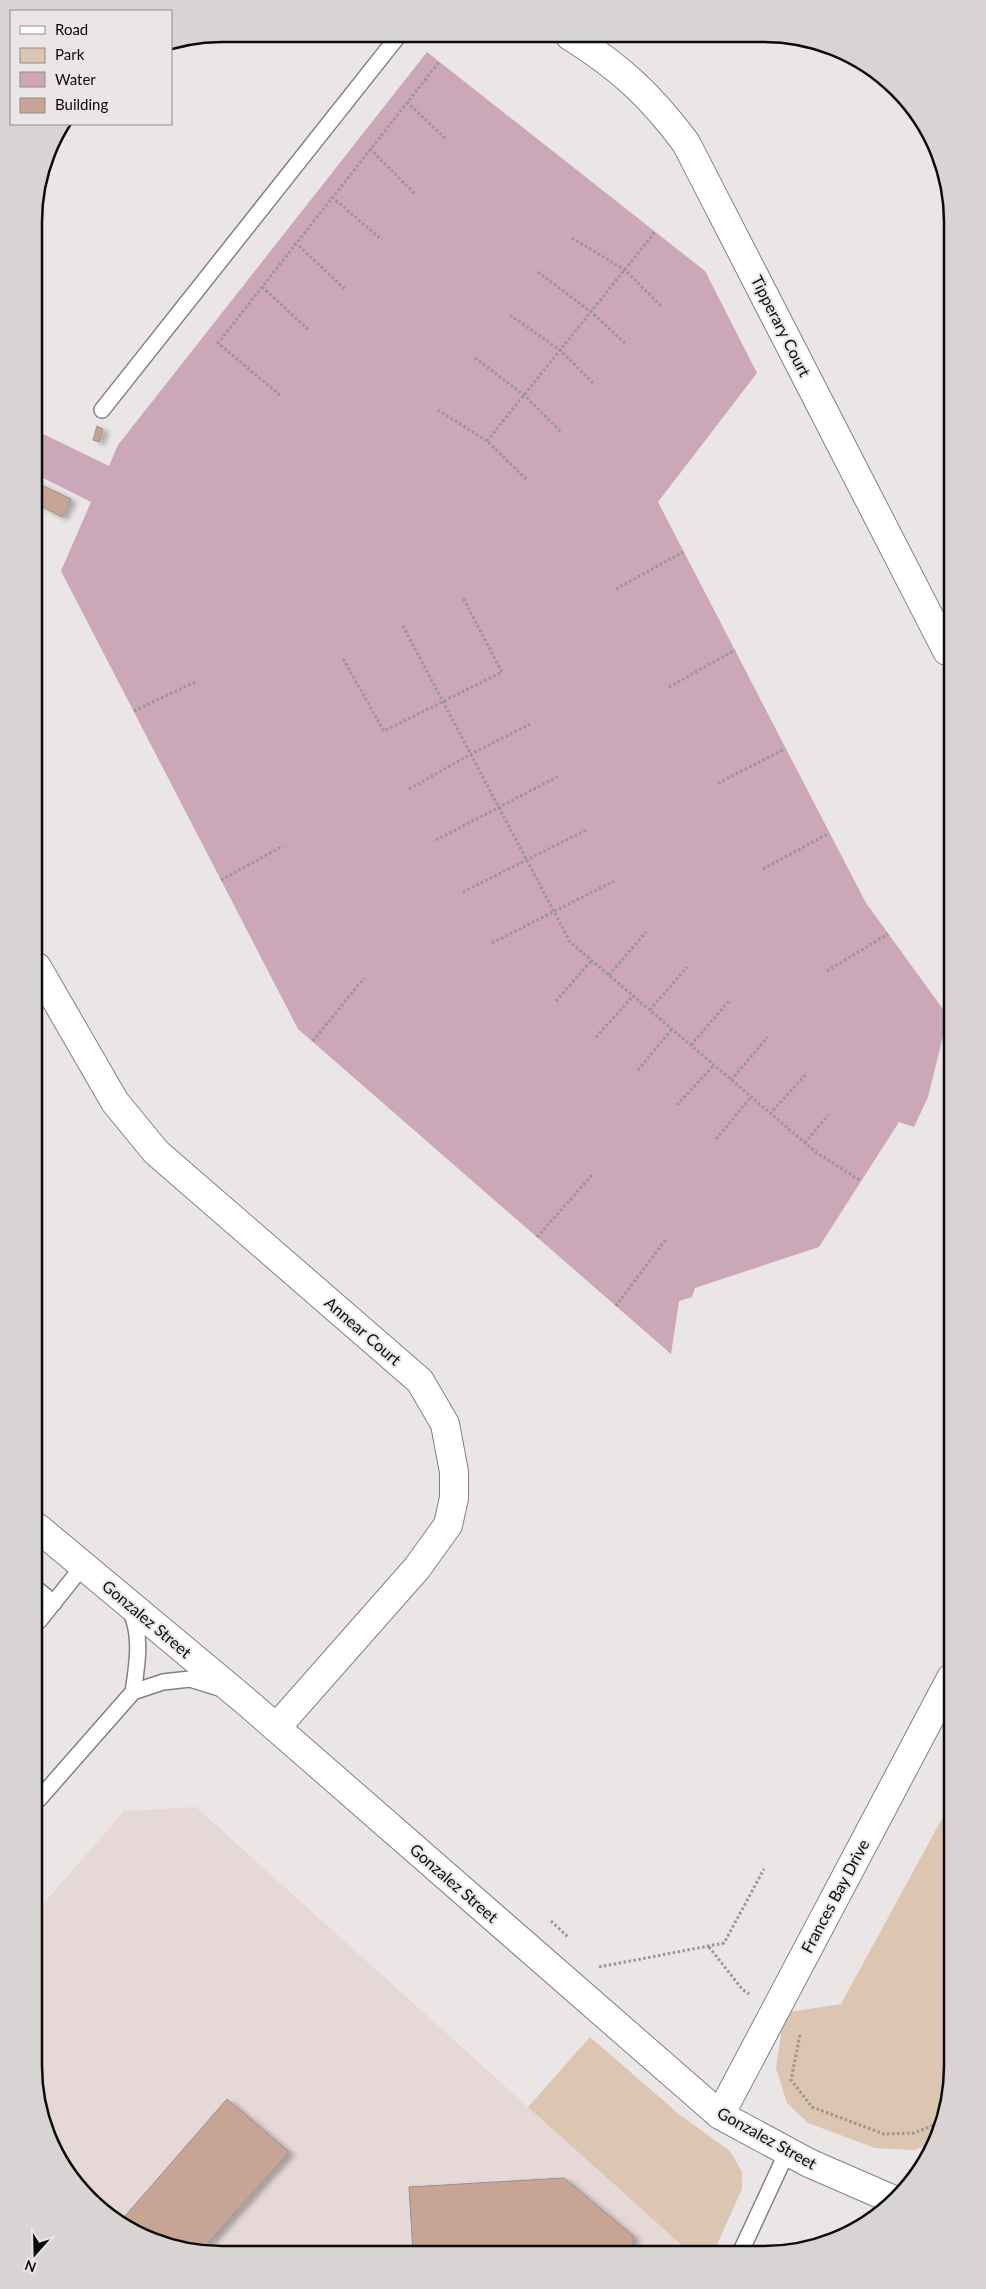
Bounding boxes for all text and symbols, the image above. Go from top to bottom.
legend [10,10,172,125]
text: Road [55,20,88,38]
text: Park [55,45,85,63]
text: Water [55,70,96,88]
text: Building [55,95,108,113]
street label: Tipperary Court [748,272,815,380]
street label: Annear Court [321,1292,405,1369]
street label: Gonzalez Street [99,1576,196,1662]
street label: Frances Bay Drive [797,1836,873,1956]
street label: Gonzalez Street [406,1839,502,1926]
street label: Gonzalez Street [714,2102,820,2173]
north arrow [10,2229,60,2279]
text: N [22,2257,38,2277]

